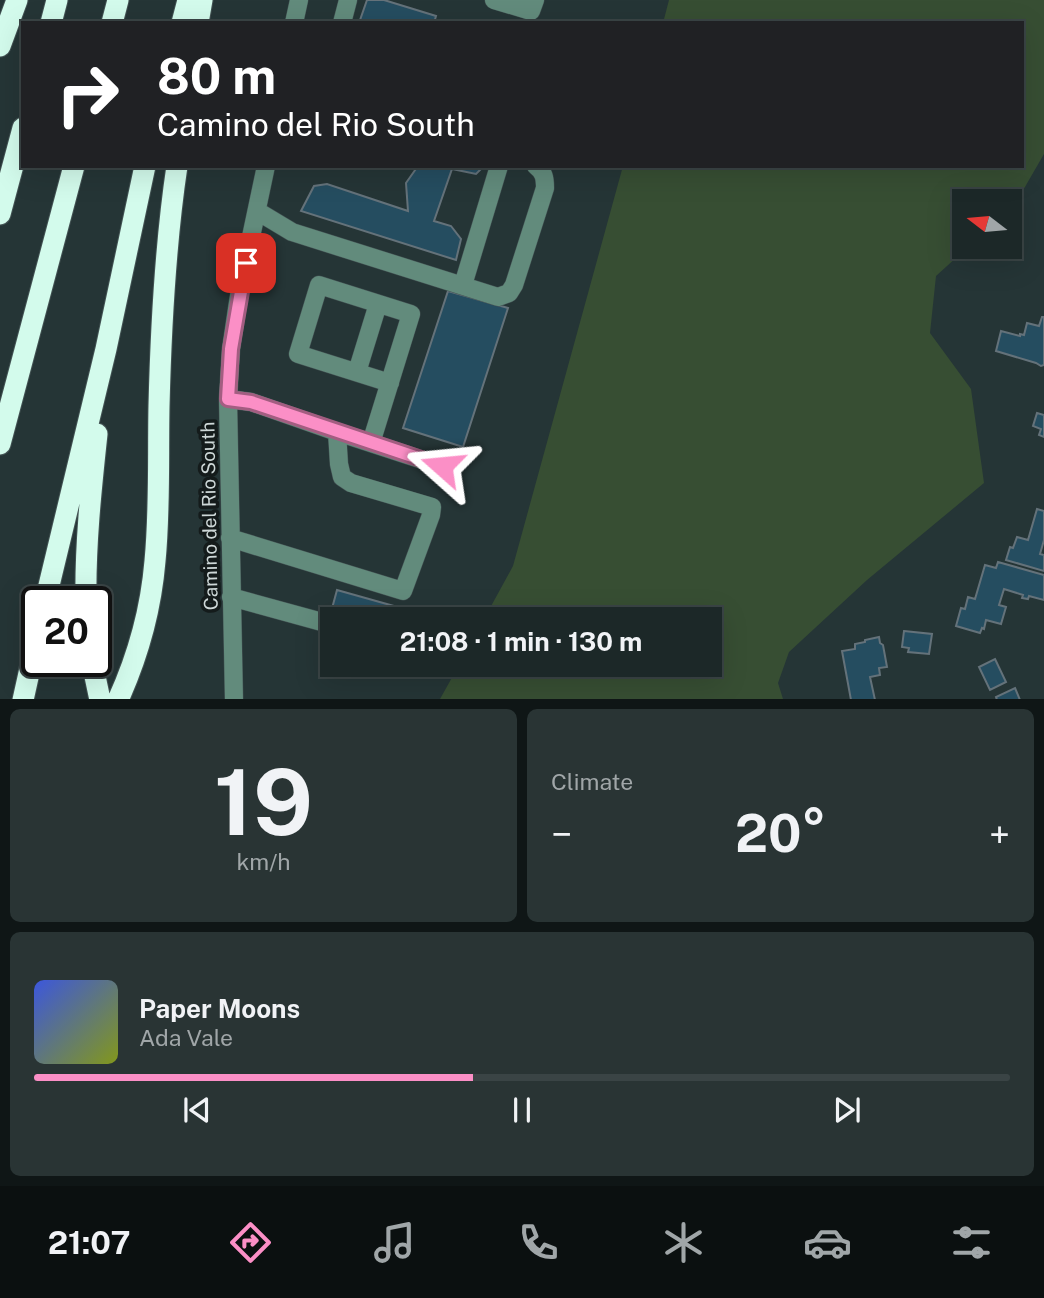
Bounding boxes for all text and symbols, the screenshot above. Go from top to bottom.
text: 80 m [157,47,276,105]
icon: right [42,49,133,140]
text: Camino del Rio South [157,106,475,143]
north arrow [952,189,1022,259]
map controls [952,189,1022,259]
pin [216,233,276,293]
icon: arrive [227,244,265,282]
street label: Camino del Rio South [196,422,222,610]
position arrow [405,429,479,503]
speed limit sign: 20 [21,586,112,677]
text: 21:08 · 1 min · 130 m [400,626,642,657]
text: 19 [214,749,313,855]
text: Climate [551,768,633,795]
text: 20° [735,803,826,864]
text: − [551,812,572,857]
text: + [989,812,1010,857]
text: km/h [236,848,291,875]
text: Paper Moons [139,993,300,1024]
text: Ada Vale [139,1024,233,1051]
icon: previous [178,1091,216,1129]
icon: pause [503,1091,541,1129]
icon: next [828,1091,866,1129]
icon: directions [226,1218,275,1267]
icon: music [370,1218,419,1267]
icon: phone [514,1218,563,1267]
icon: climate [659,1218,708,1267]
icon: car [803,1218,852,1267]
icon: filters [947,1218,996,1267]
text: 21:07 [48,1224,130,1261]

